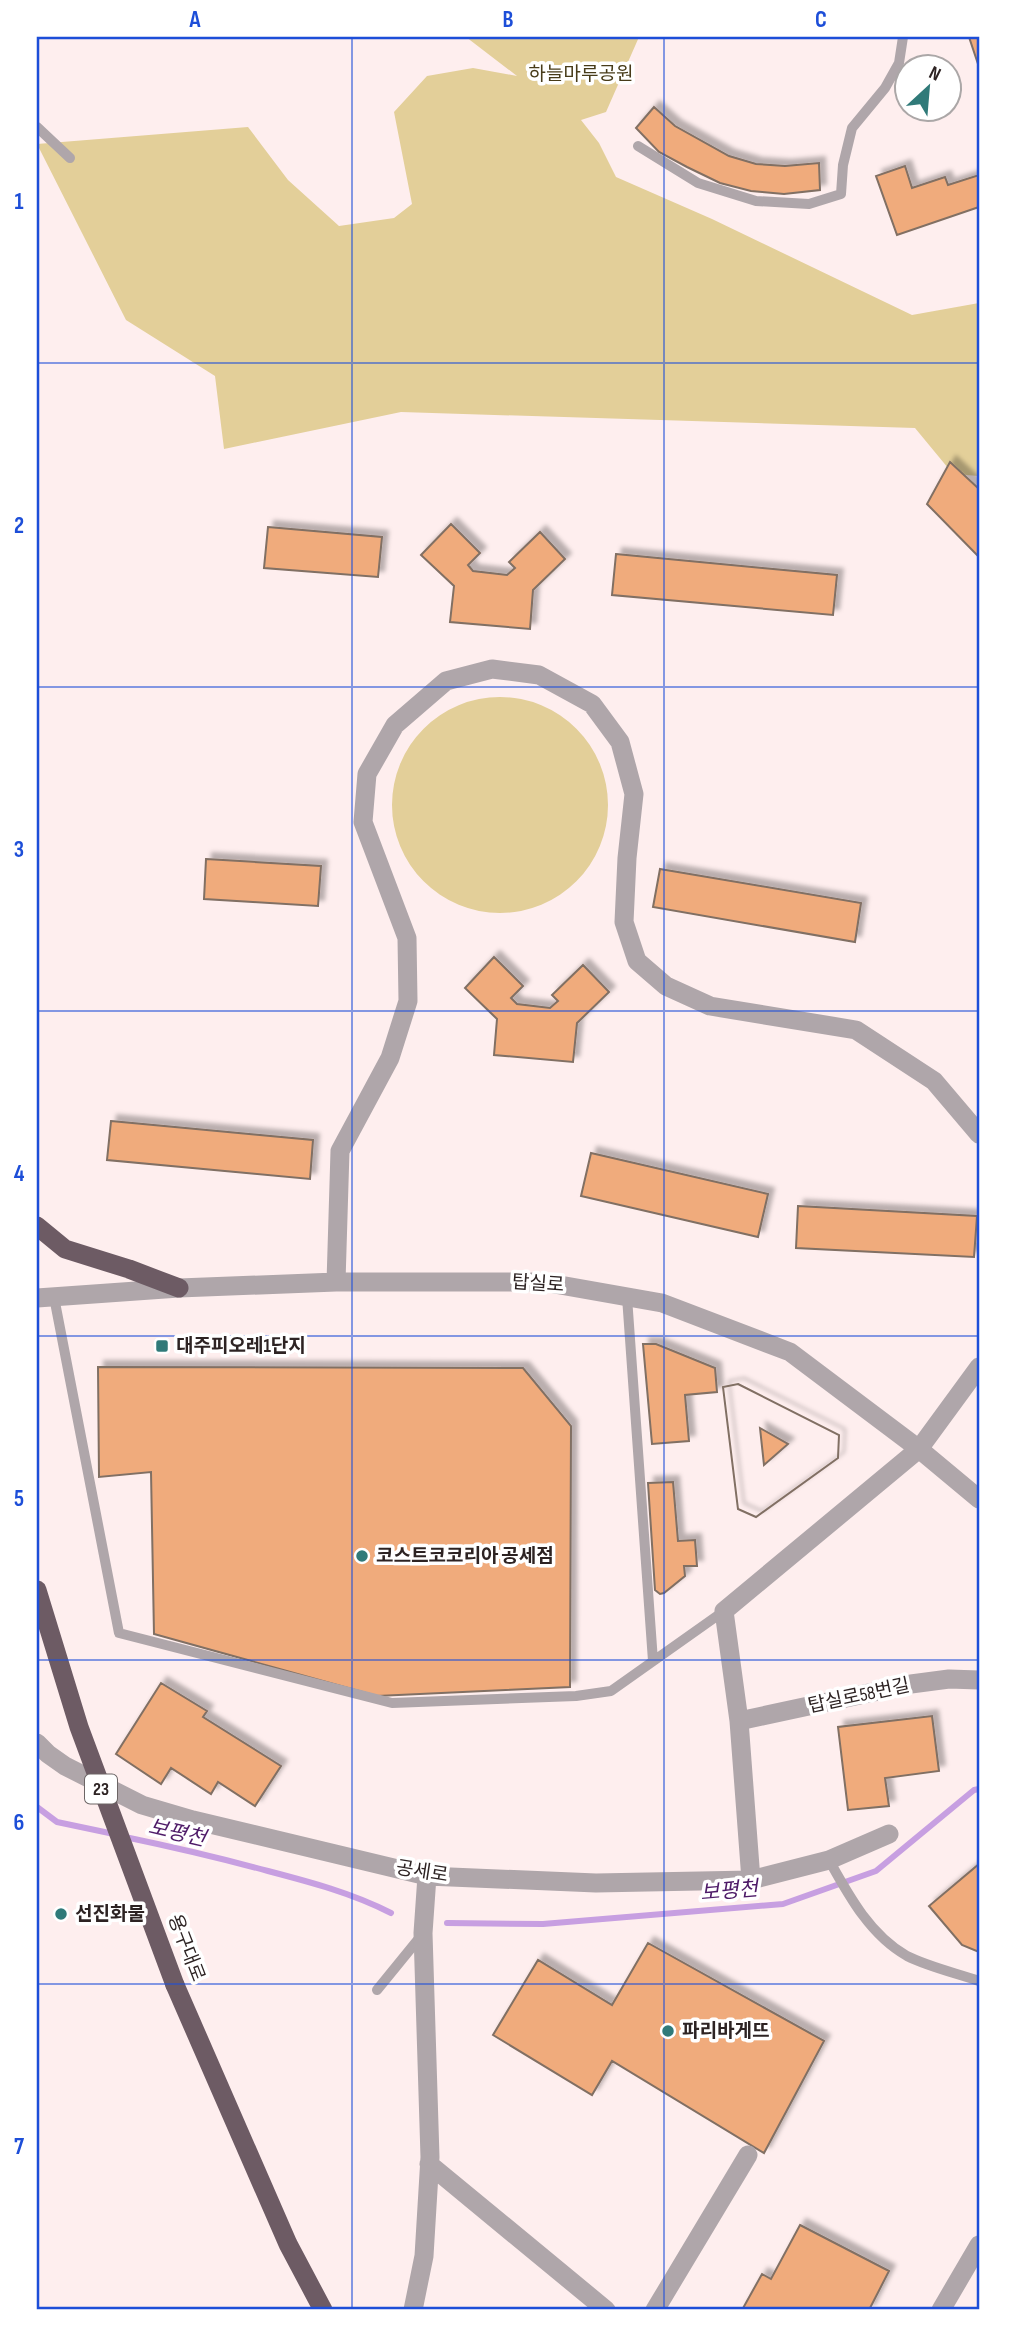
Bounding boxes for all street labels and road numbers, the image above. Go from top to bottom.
street label: 탑실로 [511,1271,565,1297]
street label: 탑실로58번길 [806,1674,912,1718]
road number: 23 [85,1774,117,1804]
street label: 공세로 [394,1857,450,1887]
street label: 용구대로 [163,1911,209,1985]

